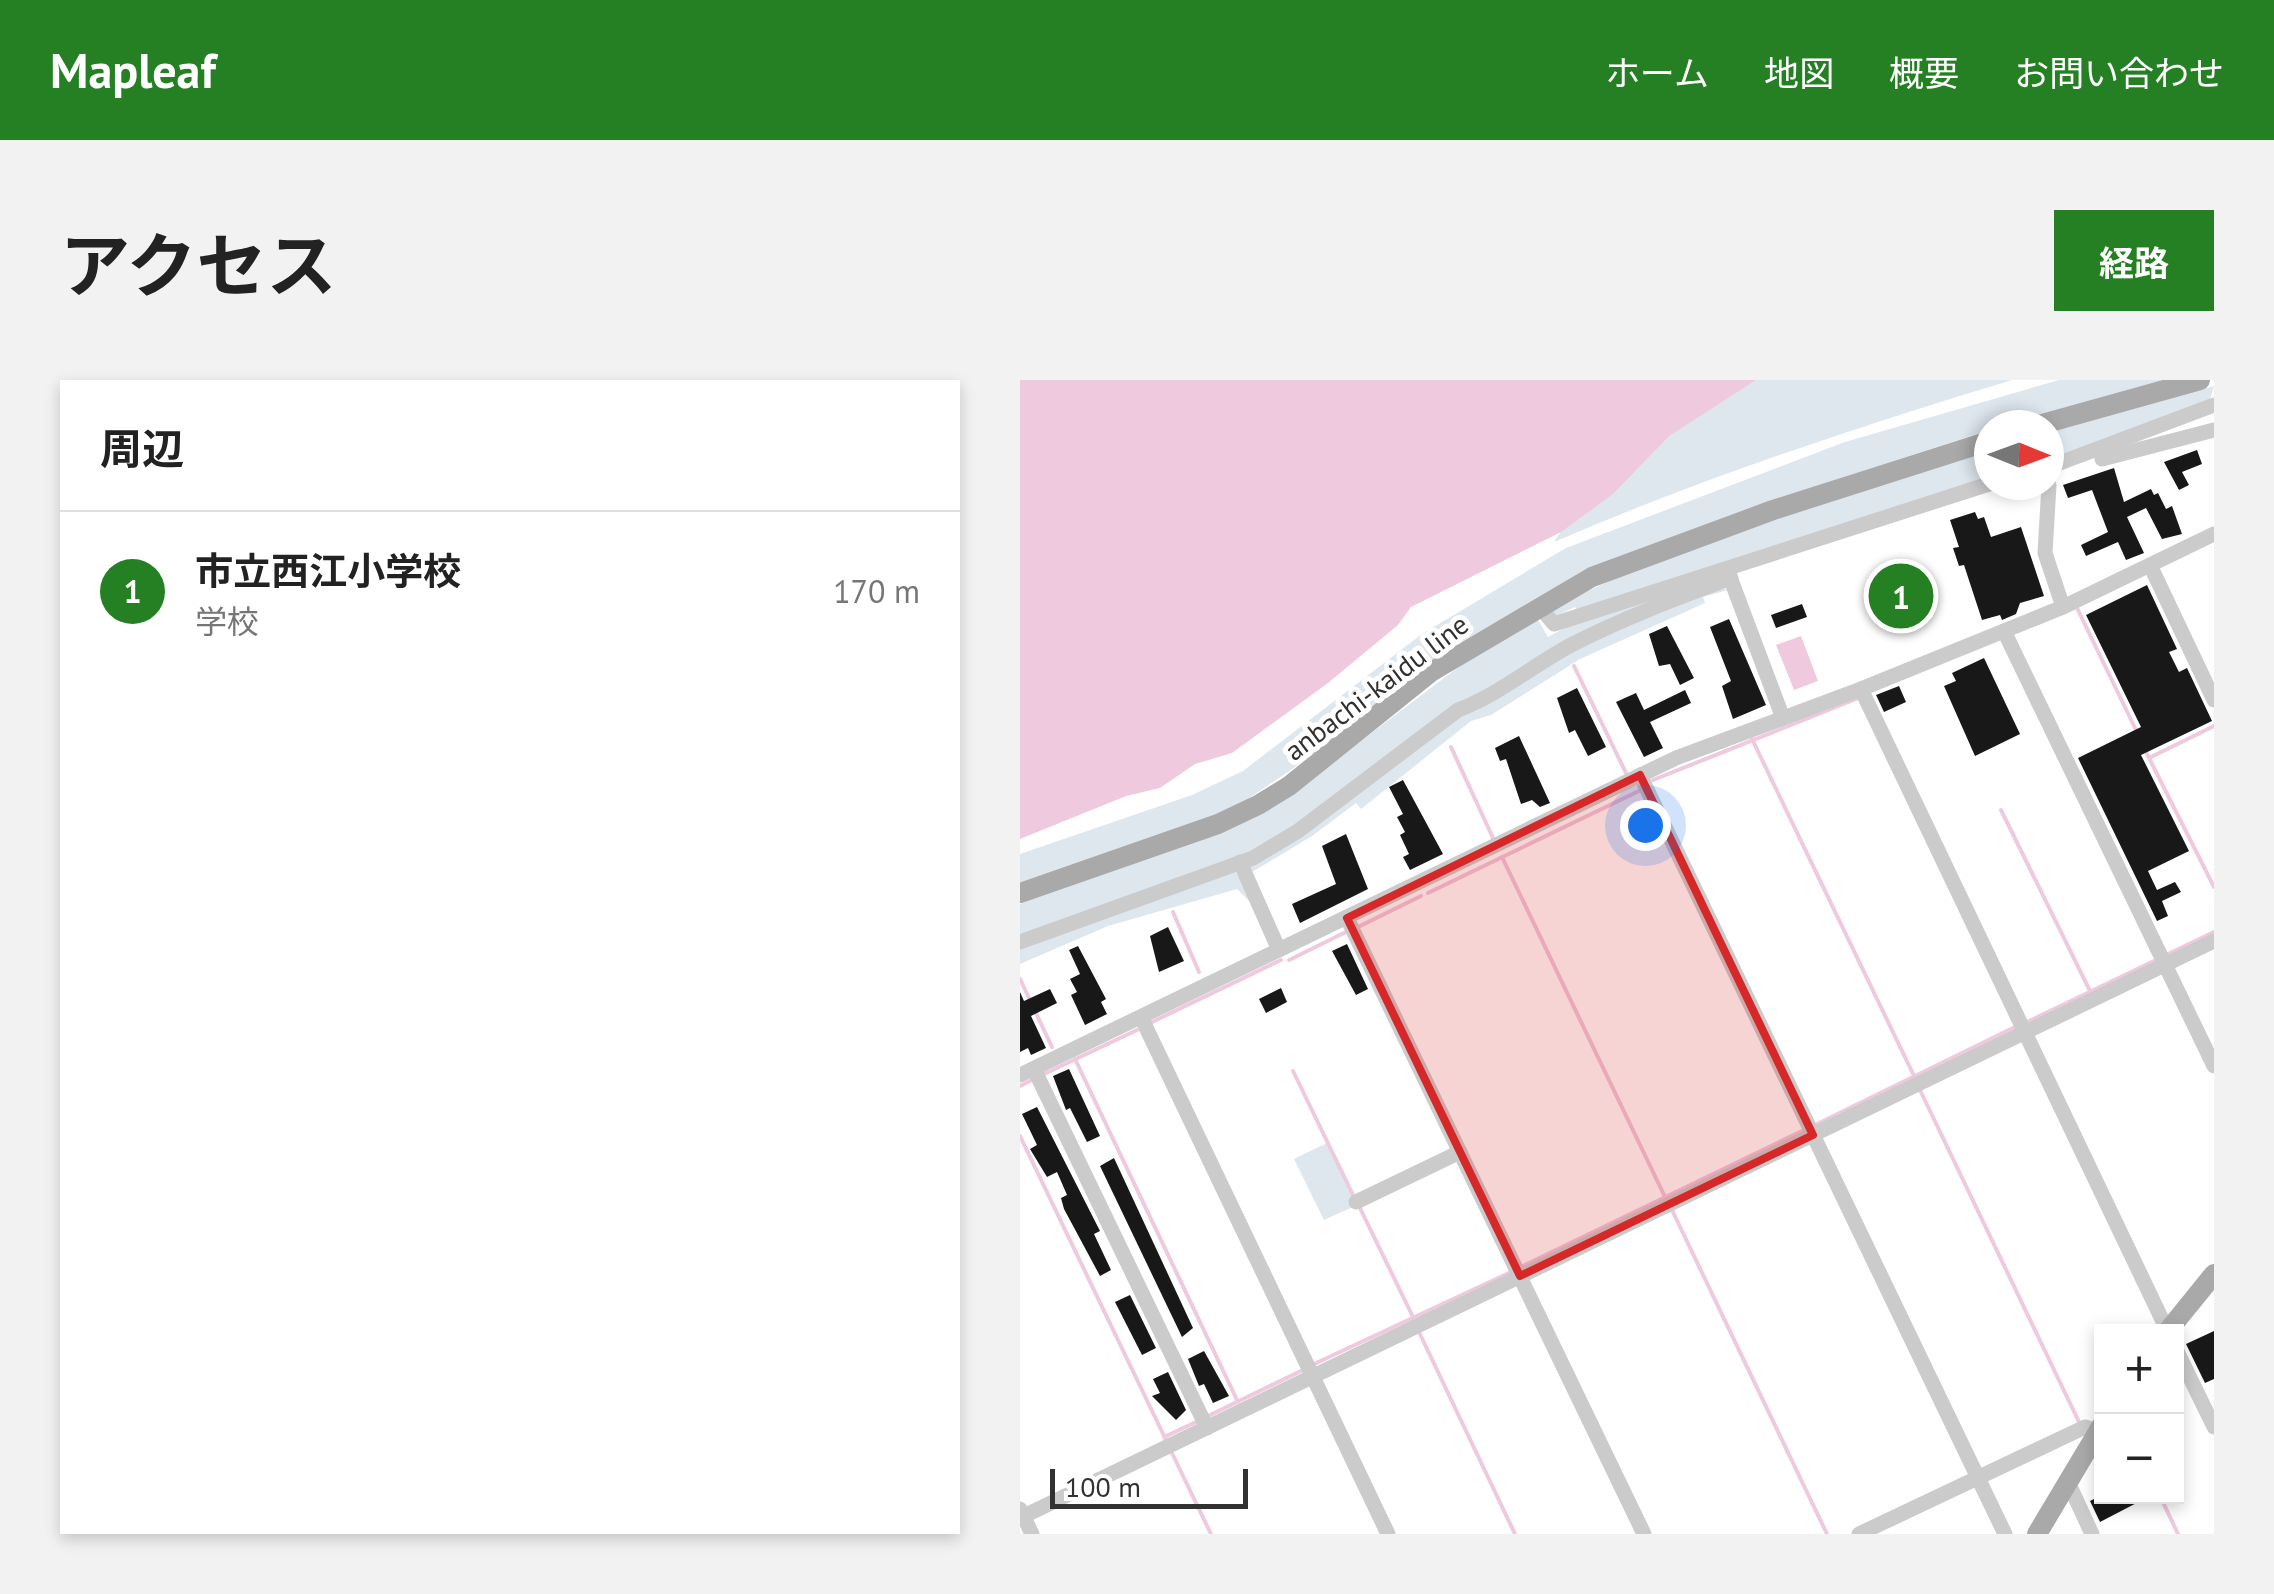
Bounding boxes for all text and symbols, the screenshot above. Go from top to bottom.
text: Mapleaf [50,39,216,101]
text: ホーム [1605,50,1709,96]
text: 地図 [1764,50,1834,96]
text: 概要 [1889,50,1959,96]
text: お問い合わせ [2014,50,2224,96]
button: 経路 [2054,210,2214,311]
text: アクセス [60,220,337,310]
north arrow [1974,410,2064,500]
text: 周辺 [100,421,184,476]
text: 市立西江小学校 [195,546,461,595]
pin: 1 [1868,558,1934,634]
text: 1 [123,570,142,612]
text: 170 m [833,570,920,612]
text: 学校 [195,600,259,642]
street label: anbachi-kaidu line [1276,606,1476,768]
your location [1620,800,1671,851]
map controls [2094,1324,2184,1504]
button: + [2094,1324,2184,1414]
button: − [2094,1414,2184,1504]
scale bar [1050,1464,1248,1508]
text: 100 m [1065,1468,1141,1505]

